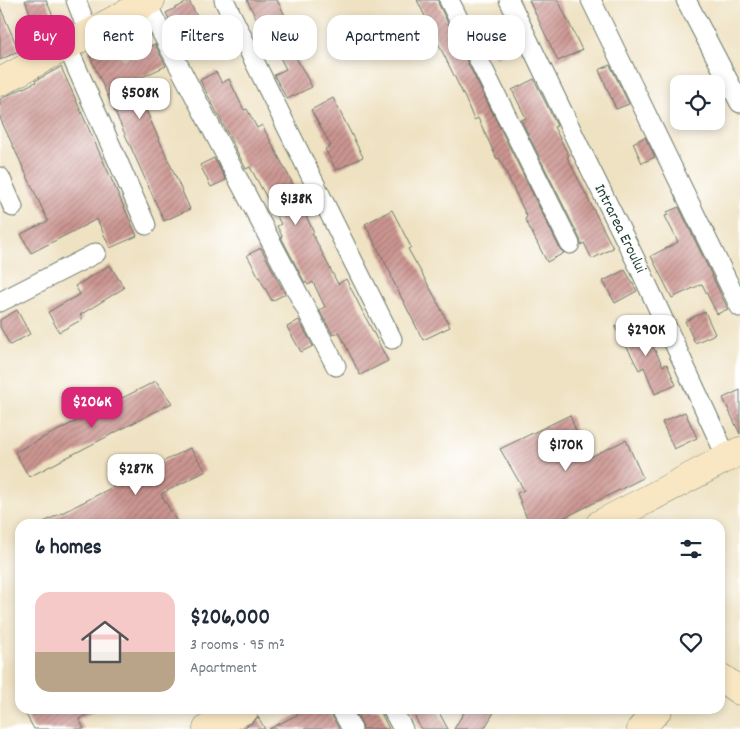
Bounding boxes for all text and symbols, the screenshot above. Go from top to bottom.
chip: Buy [15,15,75,60]
chip: Rent [85,15,152,60]
chip: Filters [162,15,243,60]
chip: New [253,15,317,60]
chip: Apartment [327,15,438,60]
chip: House [448,15,525,60]
map controls [670,75,725,130]
button: locate [670,75,725,130]
pin: $508K [105,78,175,120]
text: $508K [121,82,159,105]
street label: Intrarea Eroului [588,180,652,277]
pin: $138K [261,184,331,226]
text: $138K [280,188,312,211]
pin: $290K [611,314,681,357]
text: $290K [627,319,665,342]
pin: $206K [57,386,127,429]
text: $206K [72,391,112,414]
pin: $170K [531,430,601,472]
text: $170K [549,434,583,457]
pin: $287K [101,454,171,496]
text: $287K [118,458,154,481]
text: 6 homes [35,534,102,564]
icon: filters [677,535,705,563]
text: $206,000 [190,604,270,634]
icon: home [75,612,135,672]
icon: heart [677,628,705,656]
text: 3 rooms · 95 m² [190,634,285,657]
text: Apartment [190,657,257,680]

